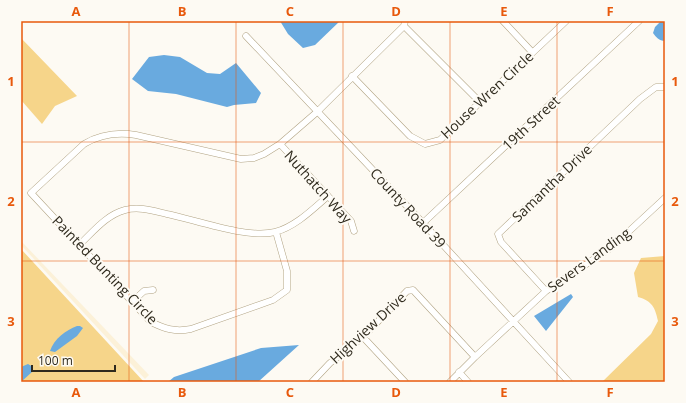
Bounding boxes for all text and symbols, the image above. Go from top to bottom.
text: A [72,2,81,20]
text: B [178,2,187,20]
text: C [286,2,294,20]
text: D [391,2,401,20]
text: E [500,2,508,20]
text: F [606,2,614,20]
street label: House Wren Circle [436,47,537,143]
text: 1 [7,72,15,90]
text: 1 [671,72,679,90]
street label: 19th Street [498,91,564,154]
street label: Samantha Drive [508,140,596,226]
street label: Nuthatch Way [280,146,357,228]
street label: County Road 39 [366,163,450,252]
text: 2 [7,192,15,210]
text: 2 [671,192,679,210]
street label: Painted Bunting Circle [48,211,162,328]
street label: Severs Landing [543,223,634,296]
street label: Highview Drive [326,287,410,368]
text: 3 [7,312,15,330]
text: 3 [671,312,679,330]
scale bar [32,347,115,373]
text: 100 m [38,352,73,369]
text: A [72,383,81,401]
text: B [178,383,187,401]
text: C [286,383,294,401]
text: D [391,383,401,401]
text: E [500,383,508,401]
text: F [606,383,614,401]

